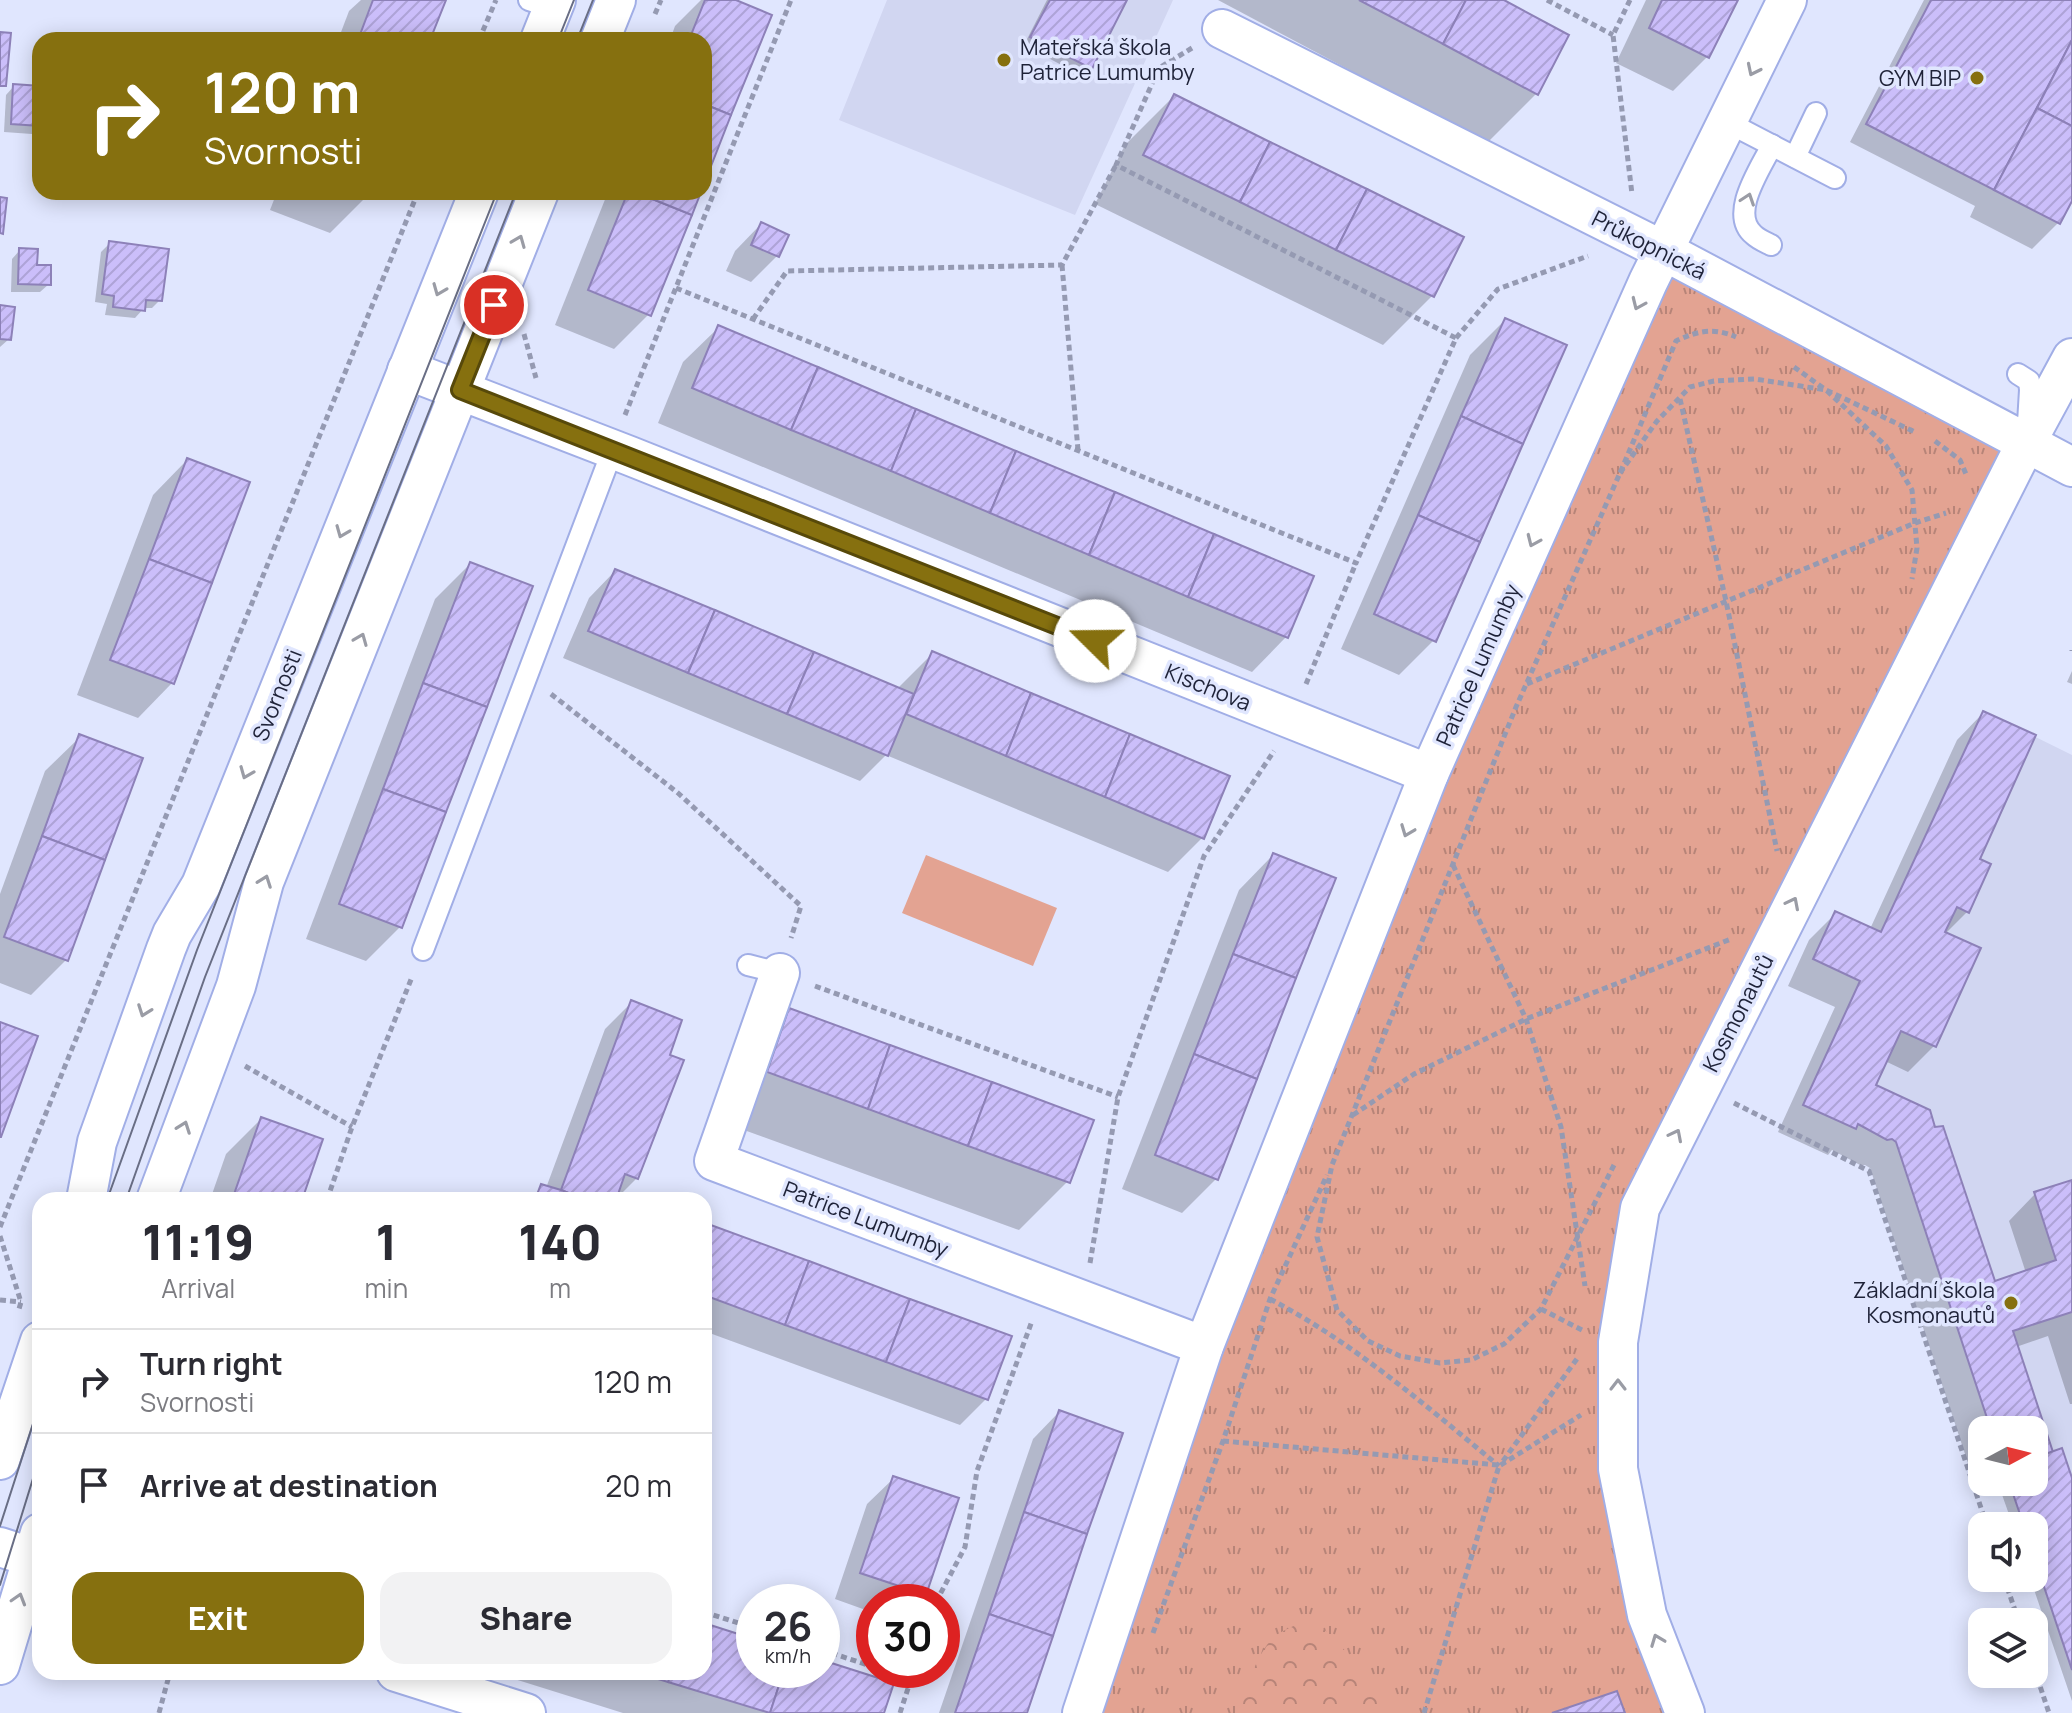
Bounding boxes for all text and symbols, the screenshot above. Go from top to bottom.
place label: Mateřská škola Patrice Lumumby [1020,32,1195,87]
marker: Mateřská škola Patrice Lumumby [995,51,1013,69]
text: 120 m [204,53,360,130]
one-way arrow [1747,62,1762,77]
place label: GYM BIP [1879,63,1961,93]
icon: right [72,64,176,168]
marker: GYM BIP [1968,69,1986,87]
text: Svornosti [204,126,362,175]
one-way arrow [1738,193,1754,207]
street label: Průkopnická [1587,203,1711,287]
one-way arrow [509,235,526,249]
pin [460,271,528,339]
one-way arrow [433,282,449,296]
icon: arrive [472,283,516,327]
one-way arrow [1632,295,1648,310]
one-way arrow [336,524,352,538]
one-way arrow [1526,533,1542,547]
street label: Patrice Lumumby [1429,579,1527,751]
position arrow [1053,599,1137,683]
one-way arrow [351,633,368,647]
street label: Svornosti [245,645,309,745]
street label: Kischova [1161,656,1255,718]
one-way arrow [239,765,256,779]
one-way arrow [1400,823,1417,837]
one-way arrow [255,874,272,888]
one-way arrow [1784,897,1799,912]
street label: Kosmonautů [1695,949,1781,1077]
one-way arrow [137,1004,154,1018]
one-way arrow [174,1121,191,1135]
one-way arrow [1667,1129,1682,1144]
street label: Patrice Lumumby [779,1174,953,1264]
text: 11:19 [142,1209,254,1274]
text: 1 [375,1209,397,1274]
text: 140 [518,1209,602,1274]
text: Arrival [161,1270,235,1306]
text: min [365,1270,408,1306]
text: m [549,1270,571,1306]
place label: Základní škola Kosmonautů [1853,1275,1995,1330]
marker: Základní škola Kosmonautů [2002,1294,2020,1312]
text: Turn right [140,1343,283,1384]
icon: right [72,1359,116,1403]
text: 120 m [593,1361,672,1402]
one-way arrow [1609,1378,1627,1391]
text: Svornosti [140,1384,254,1420]
north arrow [1968,1416,2048,1496]
map controls [1968,1416,2048,1688]
icon: arrive [72,1463,116,1507]
text: Arrive at destination [140,1465,438,1506]
text: 20 m [605,1465,672,1506]
button: sound [1968,1512,2048,1592]
button: Exit [72,1572,364,1664]
button: Share [380,1572,672,1664]
speed limit sign: 30 [856,1584,960,1688]
one-way arrow [10,1592,26,1606]
text: 26 [764,1598,812,1653]
button: layers [1968,1608,2048,1688]
one-way arrow [1650,1634,1667,1648]
text: km/h [765,1642,811,1669]

